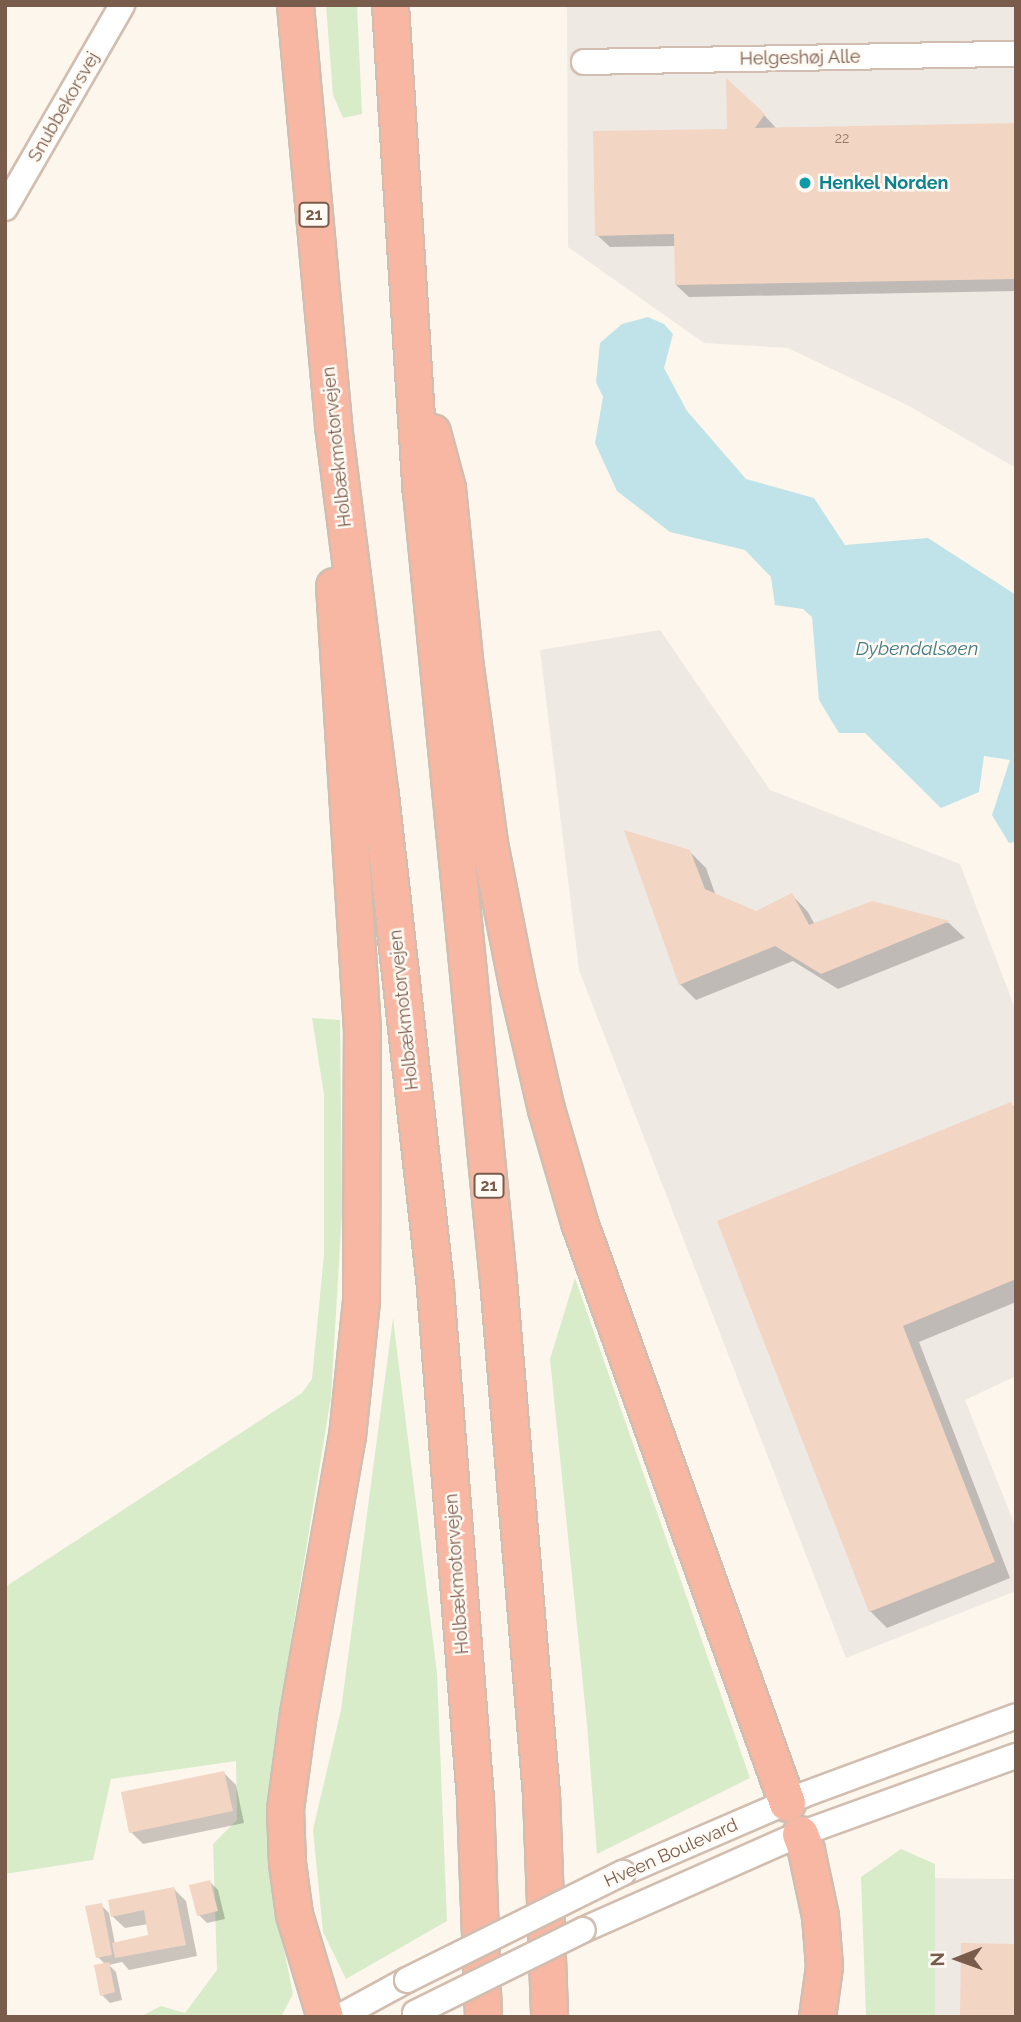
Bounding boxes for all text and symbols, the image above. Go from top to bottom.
street label: Helgeshøj Alle [739,46,861,70]
street label: Snubbekorsvej [24,48,104,166]
house number: 22 [835,130,849,146]
place label: Henkel Norden [819,172,949,194]
marker: Henkel Norden [797,175,813,191]
road number: 21 [298,202,330,228]
street label: Holbækmotorvejen [318,366,356,528]
water label: Dybendalsøen [856,638,978,660]
street label: Holbækmotorvejen [385,929,423,1091]
road number: 21 [473,1174,505,1198]
street label: Holbækmotorvejen [441,1493,473,1655]
street label: Hveen Boulevard [601,1814,741,1892]
north arrow [923,1924,993,1994]
text: N [926,1952,948,1967]

